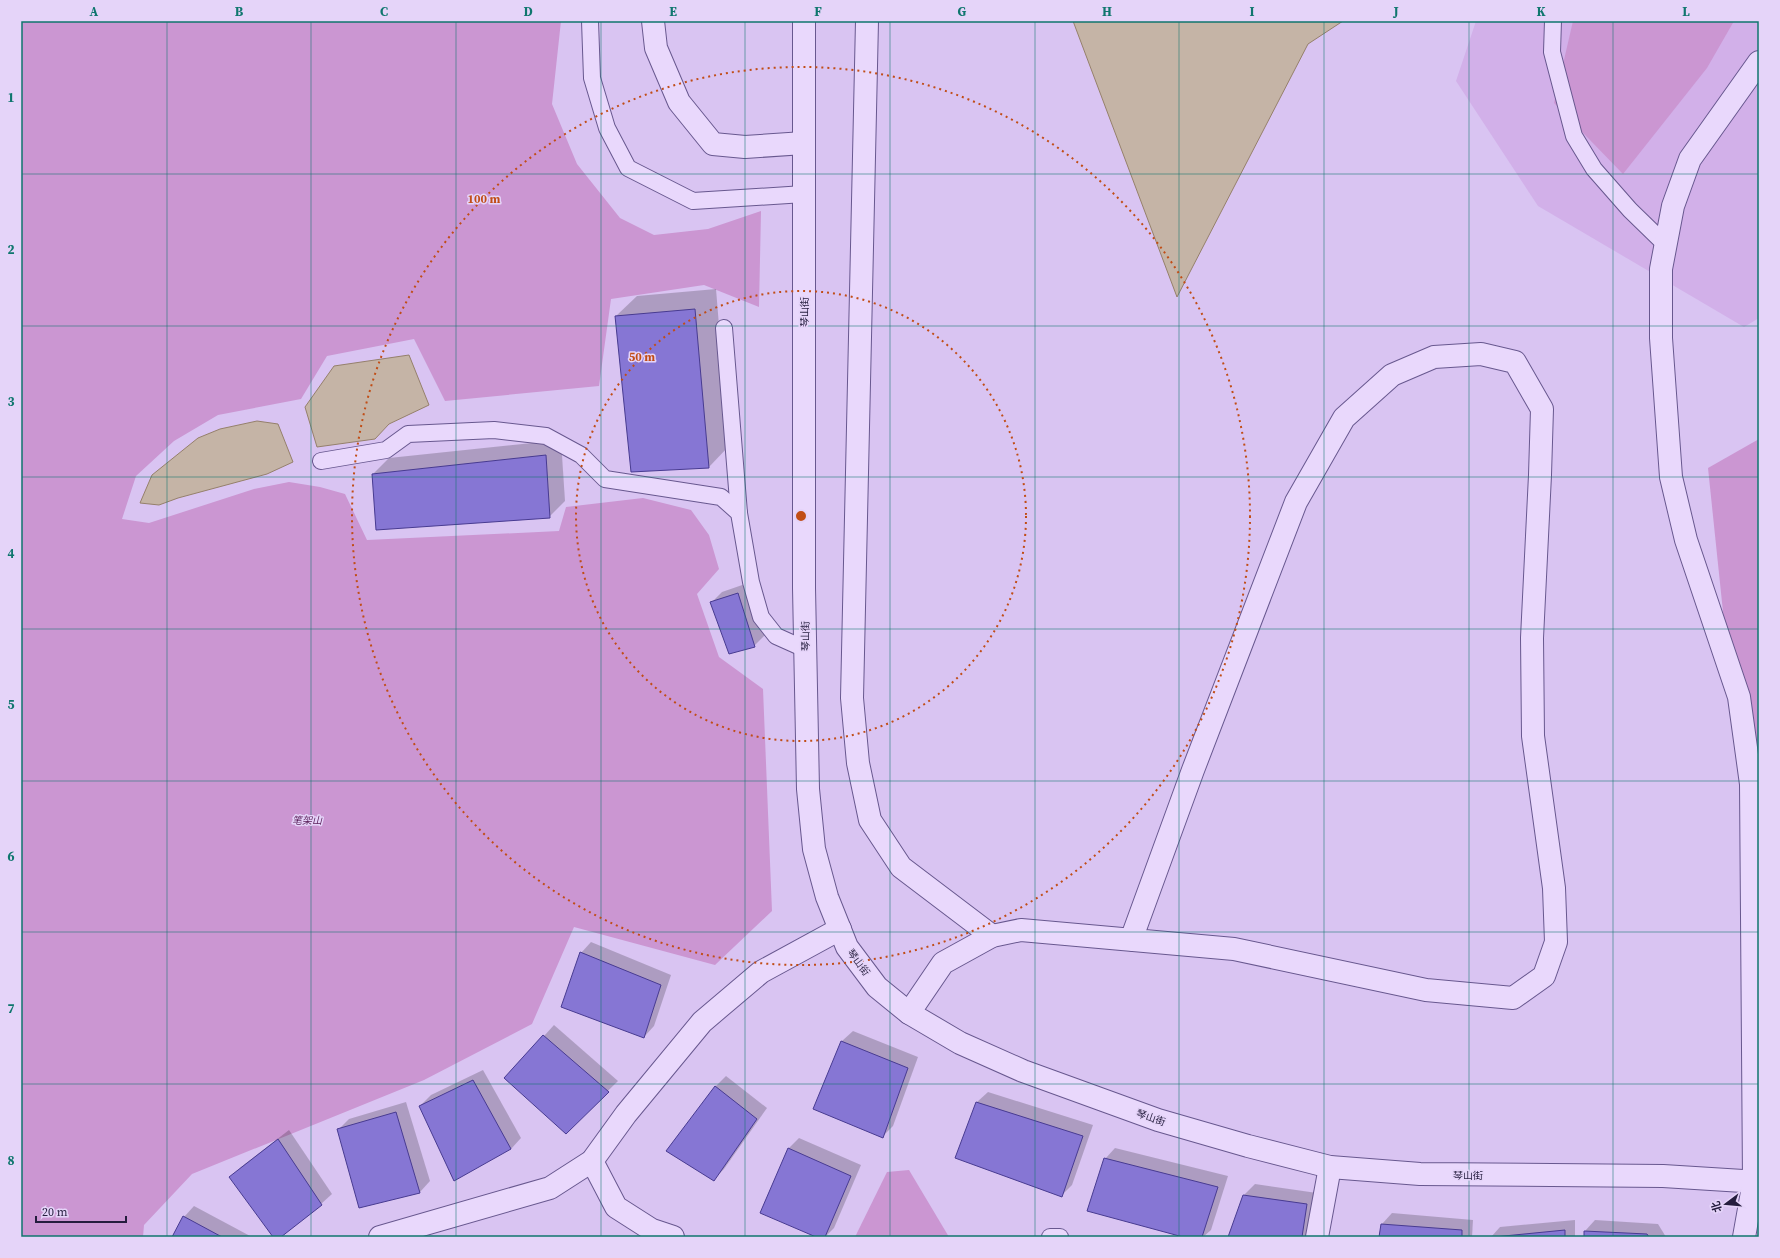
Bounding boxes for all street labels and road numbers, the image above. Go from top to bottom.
street label: 琴山街 [798,297,811,327]
street label: 琴山街 [799,621,812,651]
street label: 琴山街 [844,946,873,978]
street label: 琴山街 [1135,1106,1167,1129]
street label: 琴山街 [1453,1169,1483,1182]

